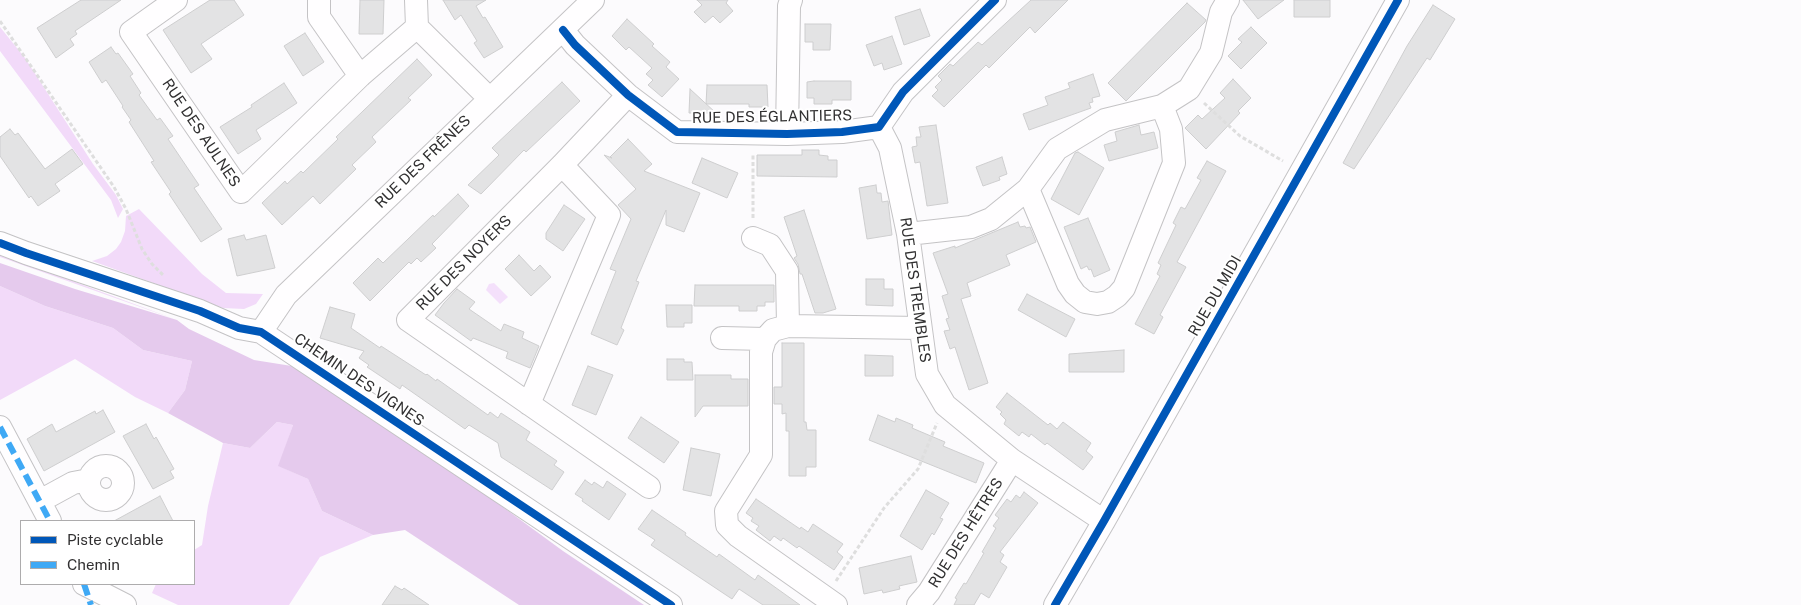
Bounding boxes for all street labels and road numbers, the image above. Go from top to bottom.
street label: RUE DES AULNES [158,75,244,191]
street label: RUE DES ÉGLANTIERS [692,107,852,127]
street label: RUE DES FRÊNES [371,112,475,212]
street label: RUE DES NOYERS [413,212,515,314]
street label: RUE DES TREMBLES [896,216,934,364]
street label: RUE DU MIDI [1185,253,1245,339]
street label: CHEMIN DES VIGNES [290,330,428,430]
street label: RUE DES HÊTRES [925,475,1007,591]

